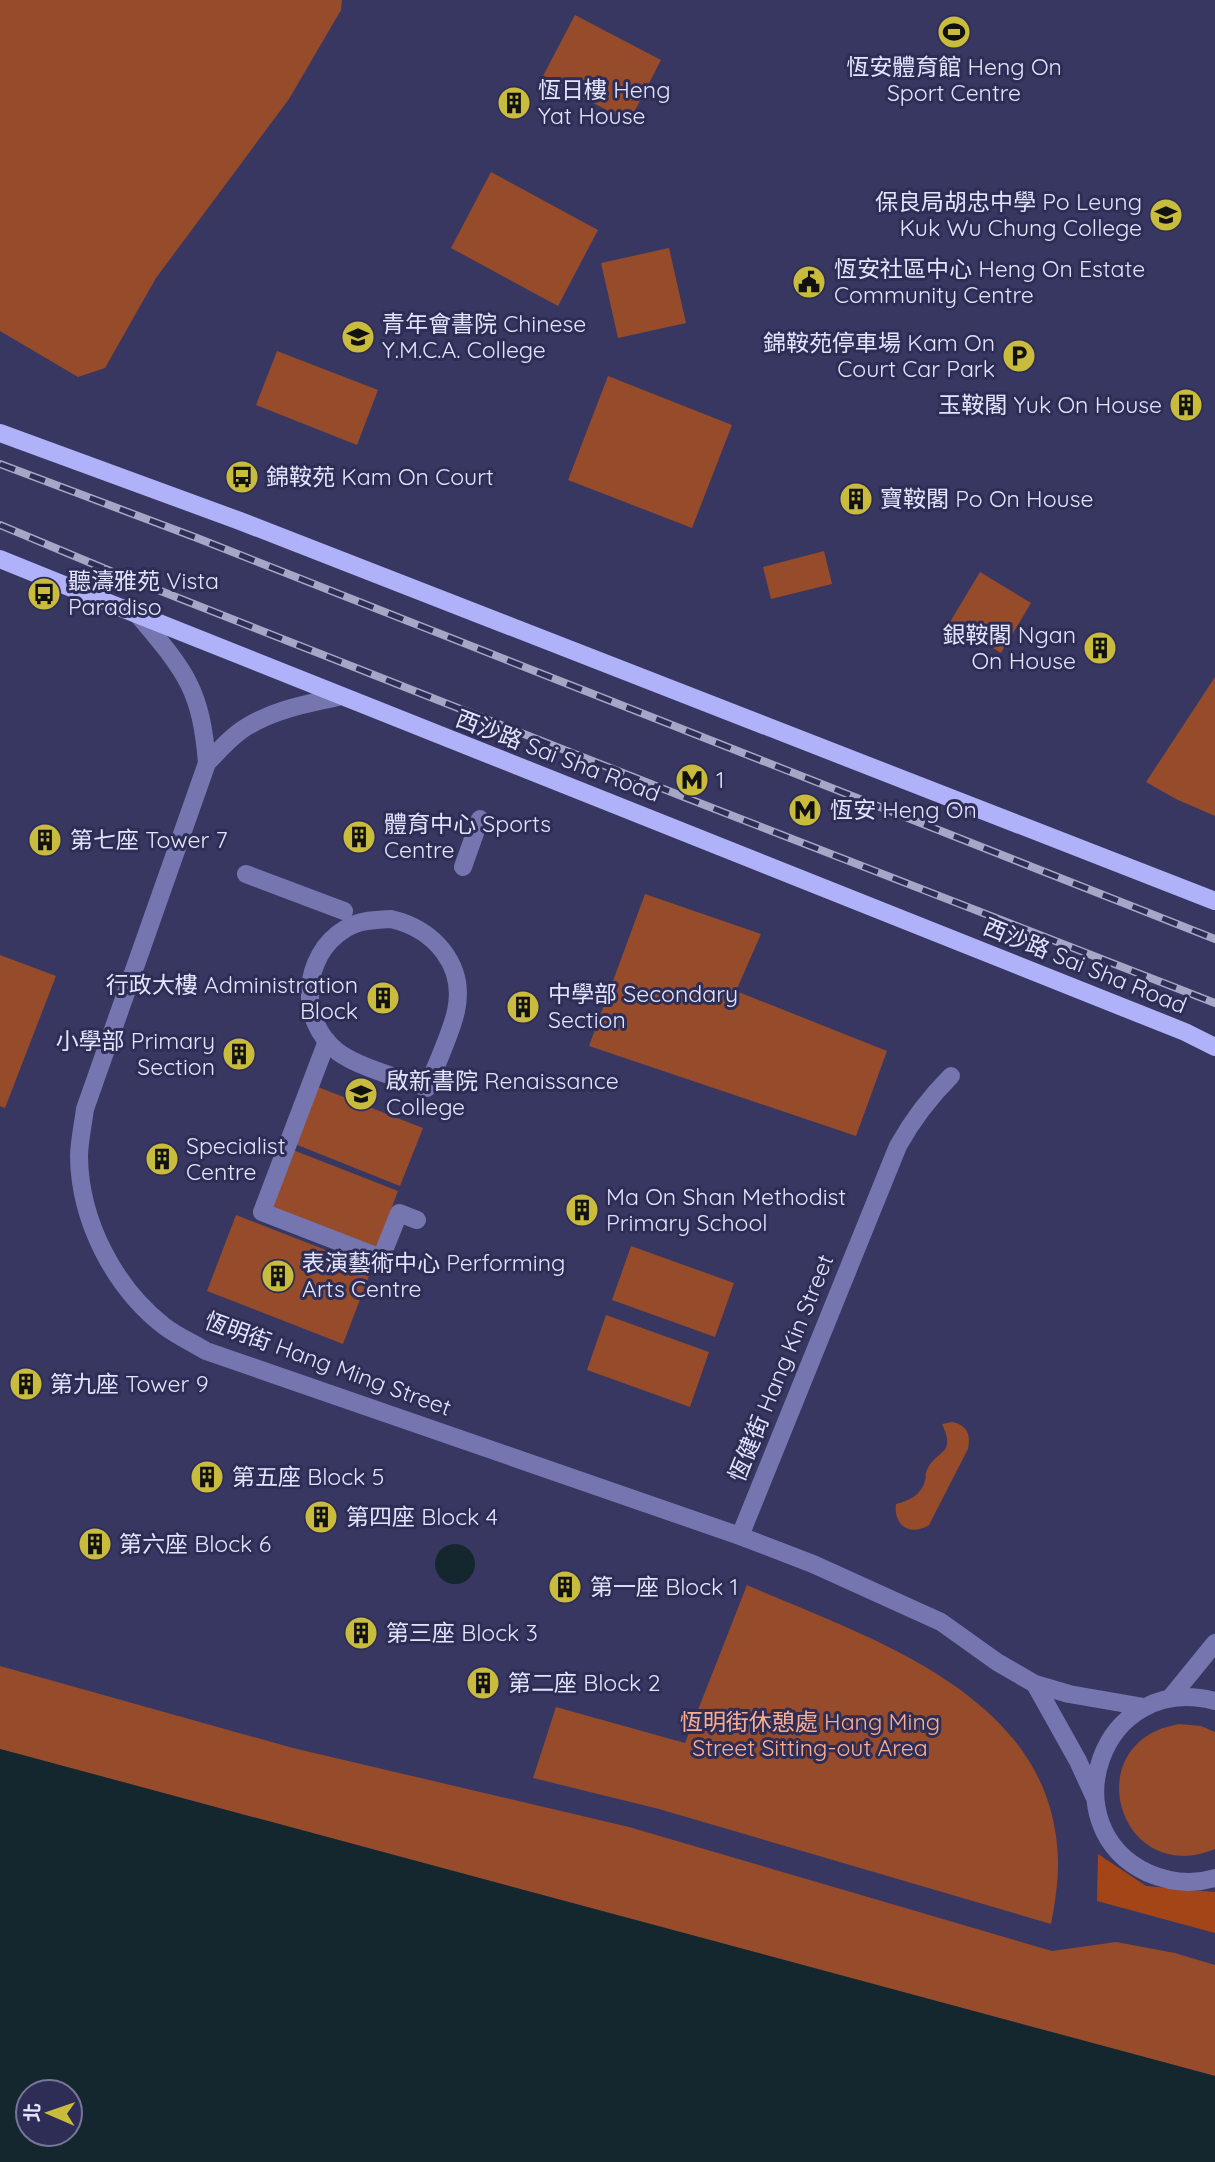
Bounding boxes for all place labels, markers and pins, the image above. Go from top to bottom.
sports icon: 恆安體育館 Heng On Sport Centre [935,13,973,51]
place label: 恆安體育館 Heng On Sport Centre [846,52,1062,107]
place label: 恆日樓 Heng Yat House [538,75,670,130]
building icon: 恆日樓 Heng Yat House [495,84,533,122]
place label: 保良局胡忠中學 Po Leung Kuk Wu Chung College [875,187,1142,242]
school or university icon: 保良局胡忠中學 Po Leung Kuk Wu Chung College [1147,196,1185,234]
place label: 恆安社區中心 Heng On Estate Community Centre [834,254,1145,309]
public building icon: 恆安社區中心 Heng On Estate Community Centre [790,263,828,301]
place label: 青年會書院 Chinese Y.M.C.A. College [382,309,586,364]
school or university icon: 青年會書院 Chinese Y.M.C.A. College [339,318,377,356]
place label: 錦鞍苑停車場 Kam On Court Car Park [763,328,995,383]
parking icon: 錦鞍苑停車場 Kam On Court Car Park [1000,337,1038,375]
building icon: 玉鞍閣 Yuk On House [1167,386,1205,424]
place label: 玉鞍閣 Yuk On House [938,390,1162,419]
bus stop icon: 錦鞍苑 Kam On Court [223,458,261,496]
place label: 錦鞍苑 Kam On Court [266,462,494,491]
building icon: 寶鞍閣 Po On House [837,480,875,518]
place label: 寶鞍閣 Po On House [880,484,1093,513]
place label: 聽濤雅苑 Vista Paradiso [68,566,219,621]
bus stop icon: 聽濤雅苑 Vista Paradiso [25,575,63,613]
place label: 銀鞍閣 Ngan On House [943,620,1076,675]
building icon: 銀鞍閣 Ngan On House [1081,629,1119,667]
metro station icon: 1 [673,761,711,799]
place label: 1 [716,765,725,794]
metro station icon: 恆安 Heng On [786,791,824,829]
place label: 恆安 Heng On [830,795,977,824]
place label: 體育中心 Sports Centre [384,809,551,864]
building icon: 體育中心 Sports Centre [340,818,378,856]
building icon: 第七座 Tower 7 [26,821,64,859]
place label: 第七座 Tower 7 [70,825,228,854]
place label: 行政大樓 Administration Block [106,970,358,1025]
building icon: 行政大樓 Administration Block [364,979,402,1017]
place label: 中學部 Secondary Section [548,979,738,1034]
building icon: 中學部 Secondary Section [504,988,542,1026]
place label: 小學部 Primary Section [55,1026,215,1081]
building icon: 小學部 Primary Section [220,1035,258,1073]
place label: 啟新書院 Renaissance College [386,1066,619,1121]
school or university icon: 啟新書院 Renaissance College [342,1075,380,1113]
place label: Specialist Centre [186,1131,286,1186]
building icon: Specialist Centre [143,1140,181,1178]
place label: Ma On Shan Methodist Primary School [606,1182,846,1237]
building icon: Ma On Shan Methodist Primary School [563,1191,601,1229]
place label: 表演藝術中心 Performing Arts Centre [302,1248,565,1303]
building icon: 表演藝術中心 Performing Arts Centre [259,1257,297,1295]
building icon: 第九座 Tower 9 [7,1365,45,1403]
place label: 第九座 Tower 9 [50,1369,209,1398]
building icon: 第五座 Block 5 [188,1458,226,1496]
place label: 第五座 Block 5 [232,1462,384,1491]
building icon: 第四座 Block 4 [302,1498,340,1536]
place label: 第四座 Block 4 [346,1502,498,1531]
building icon: 第六座 Block 6 [76,1525,114,1563]
place label: 第六座 Block 6 [119,1529,271,1558]
building icon: 第一座 Block 1 [546,1568,584,1606]
place label: 第一座 Block 1 [590,1572,738,1601]
building icon: 第三座 Block 3 [342,1614,380,1652]
place label: 第三座 Block 3 [386,1618,538,1647]
building icon: 第二座 Block 2 [464,1664,502,1702]
place label: 第二座 Block 2 [508,1668,660,1697]

